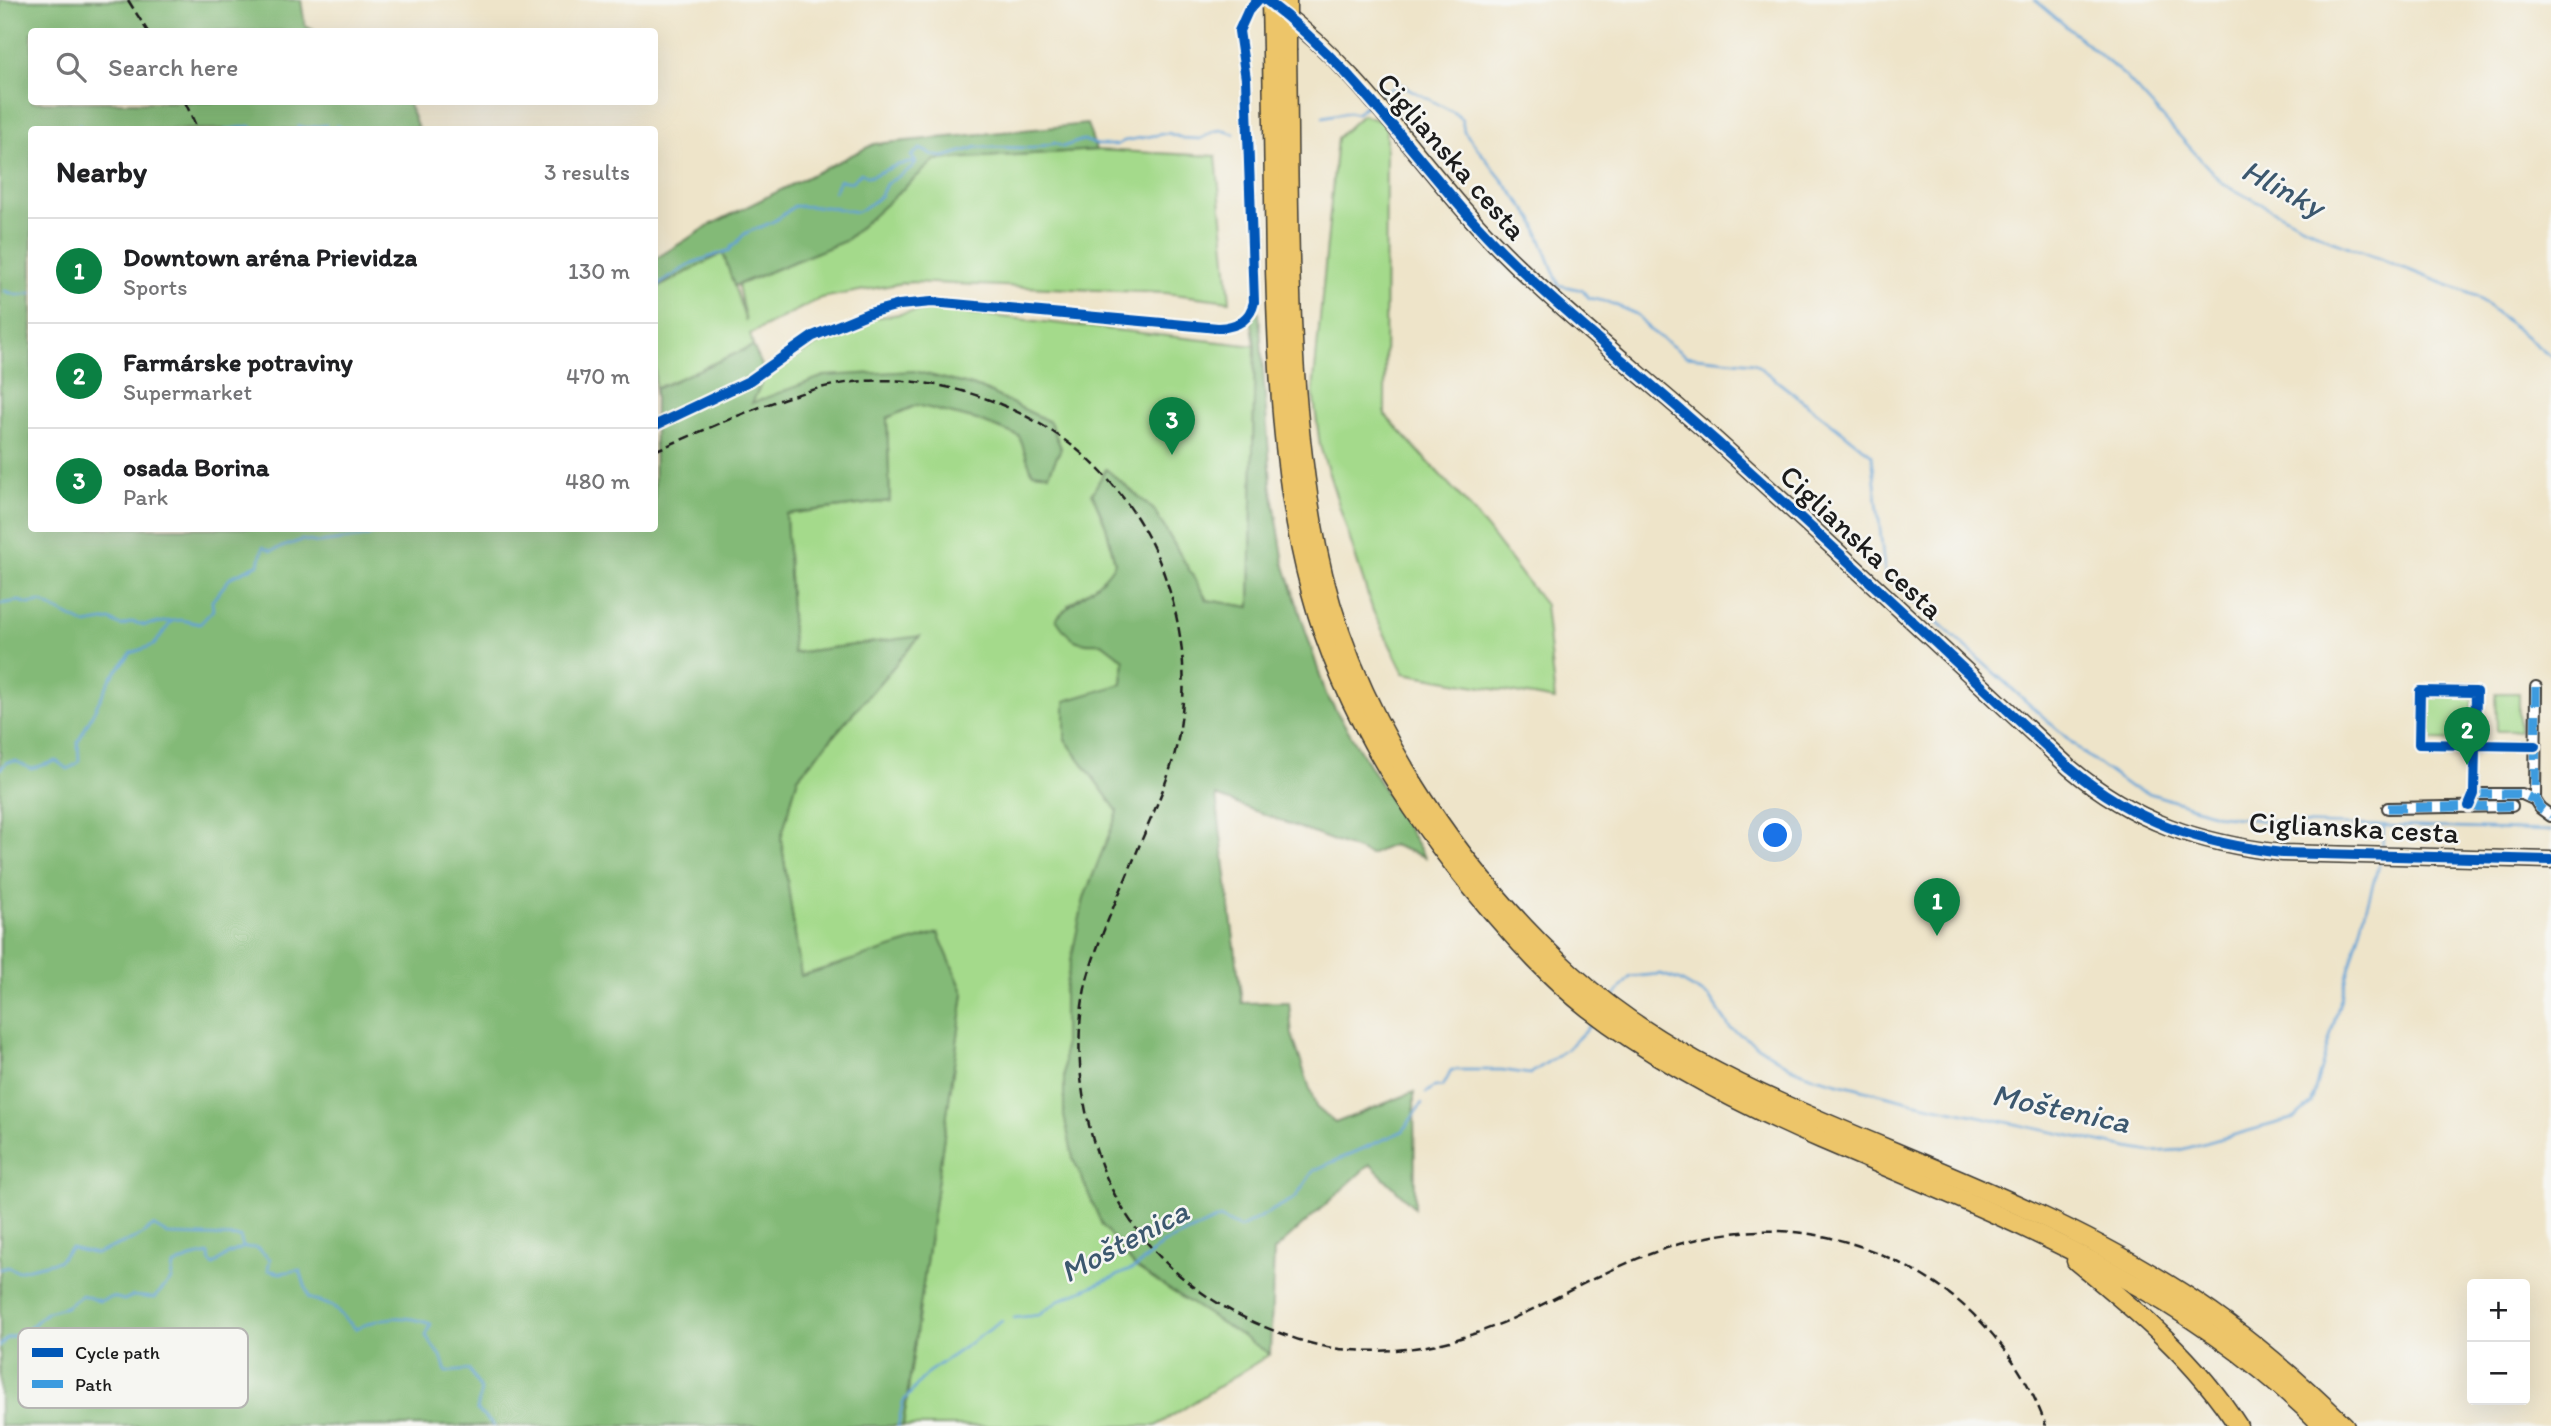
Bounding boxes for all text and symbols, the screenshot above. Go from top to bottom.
search box [28,28,658,105]
icon: search [52,48,90,86]
text: Search here [108,51,238,83]
street label: Ciglianska cesta [1369,64,1535,248]
water label: Hlinky [2235,151,2333,227]
text: Nearby [56,153,147,190]
text: 3 results [544,158,630,186]
text: Downtown aréna Prievidza [123,241,417,273]
text: 1 [74,257,84,285]
text: 130 m [568,257,630,285]
text: Sports [123,273,187,301]
text: Farmárske potraviny [123,346,353,378]
text: 2 [73,362,85,390]
text: 470 m [566,362,630,390]
text: Supermarket [123,378,252,406]
pin: 3 [1149,397,1195,455]
text: osada Borina [123,451,269,483]
street label: Ciglianska cesta [1772,457,1952,628]
text: 3 [73,467,85,495]
text: 480 m [565,467,630,495]
text: Park [123,483,168,511]
pin: 2 [2444,707,2490,765]
street label: Ciglianska cesta [2248,803,2461,851]
your location [1758,818,1792,852]
pin: 1 [1914,878,1960,936]
water label: Moštenica [1989,1075,2134,1141]
water label: Moštenica [1053,1191,1195,1291]
map controls [2467,1279,2530,1405]
button: + [2467,1279,2530,1342]
legend [18,1328,248,1408]
text: Cycle path [75,1341,160,1364]
button: − [2467,1342,2530,1405]
text: Path [75,1373,112,1396]

